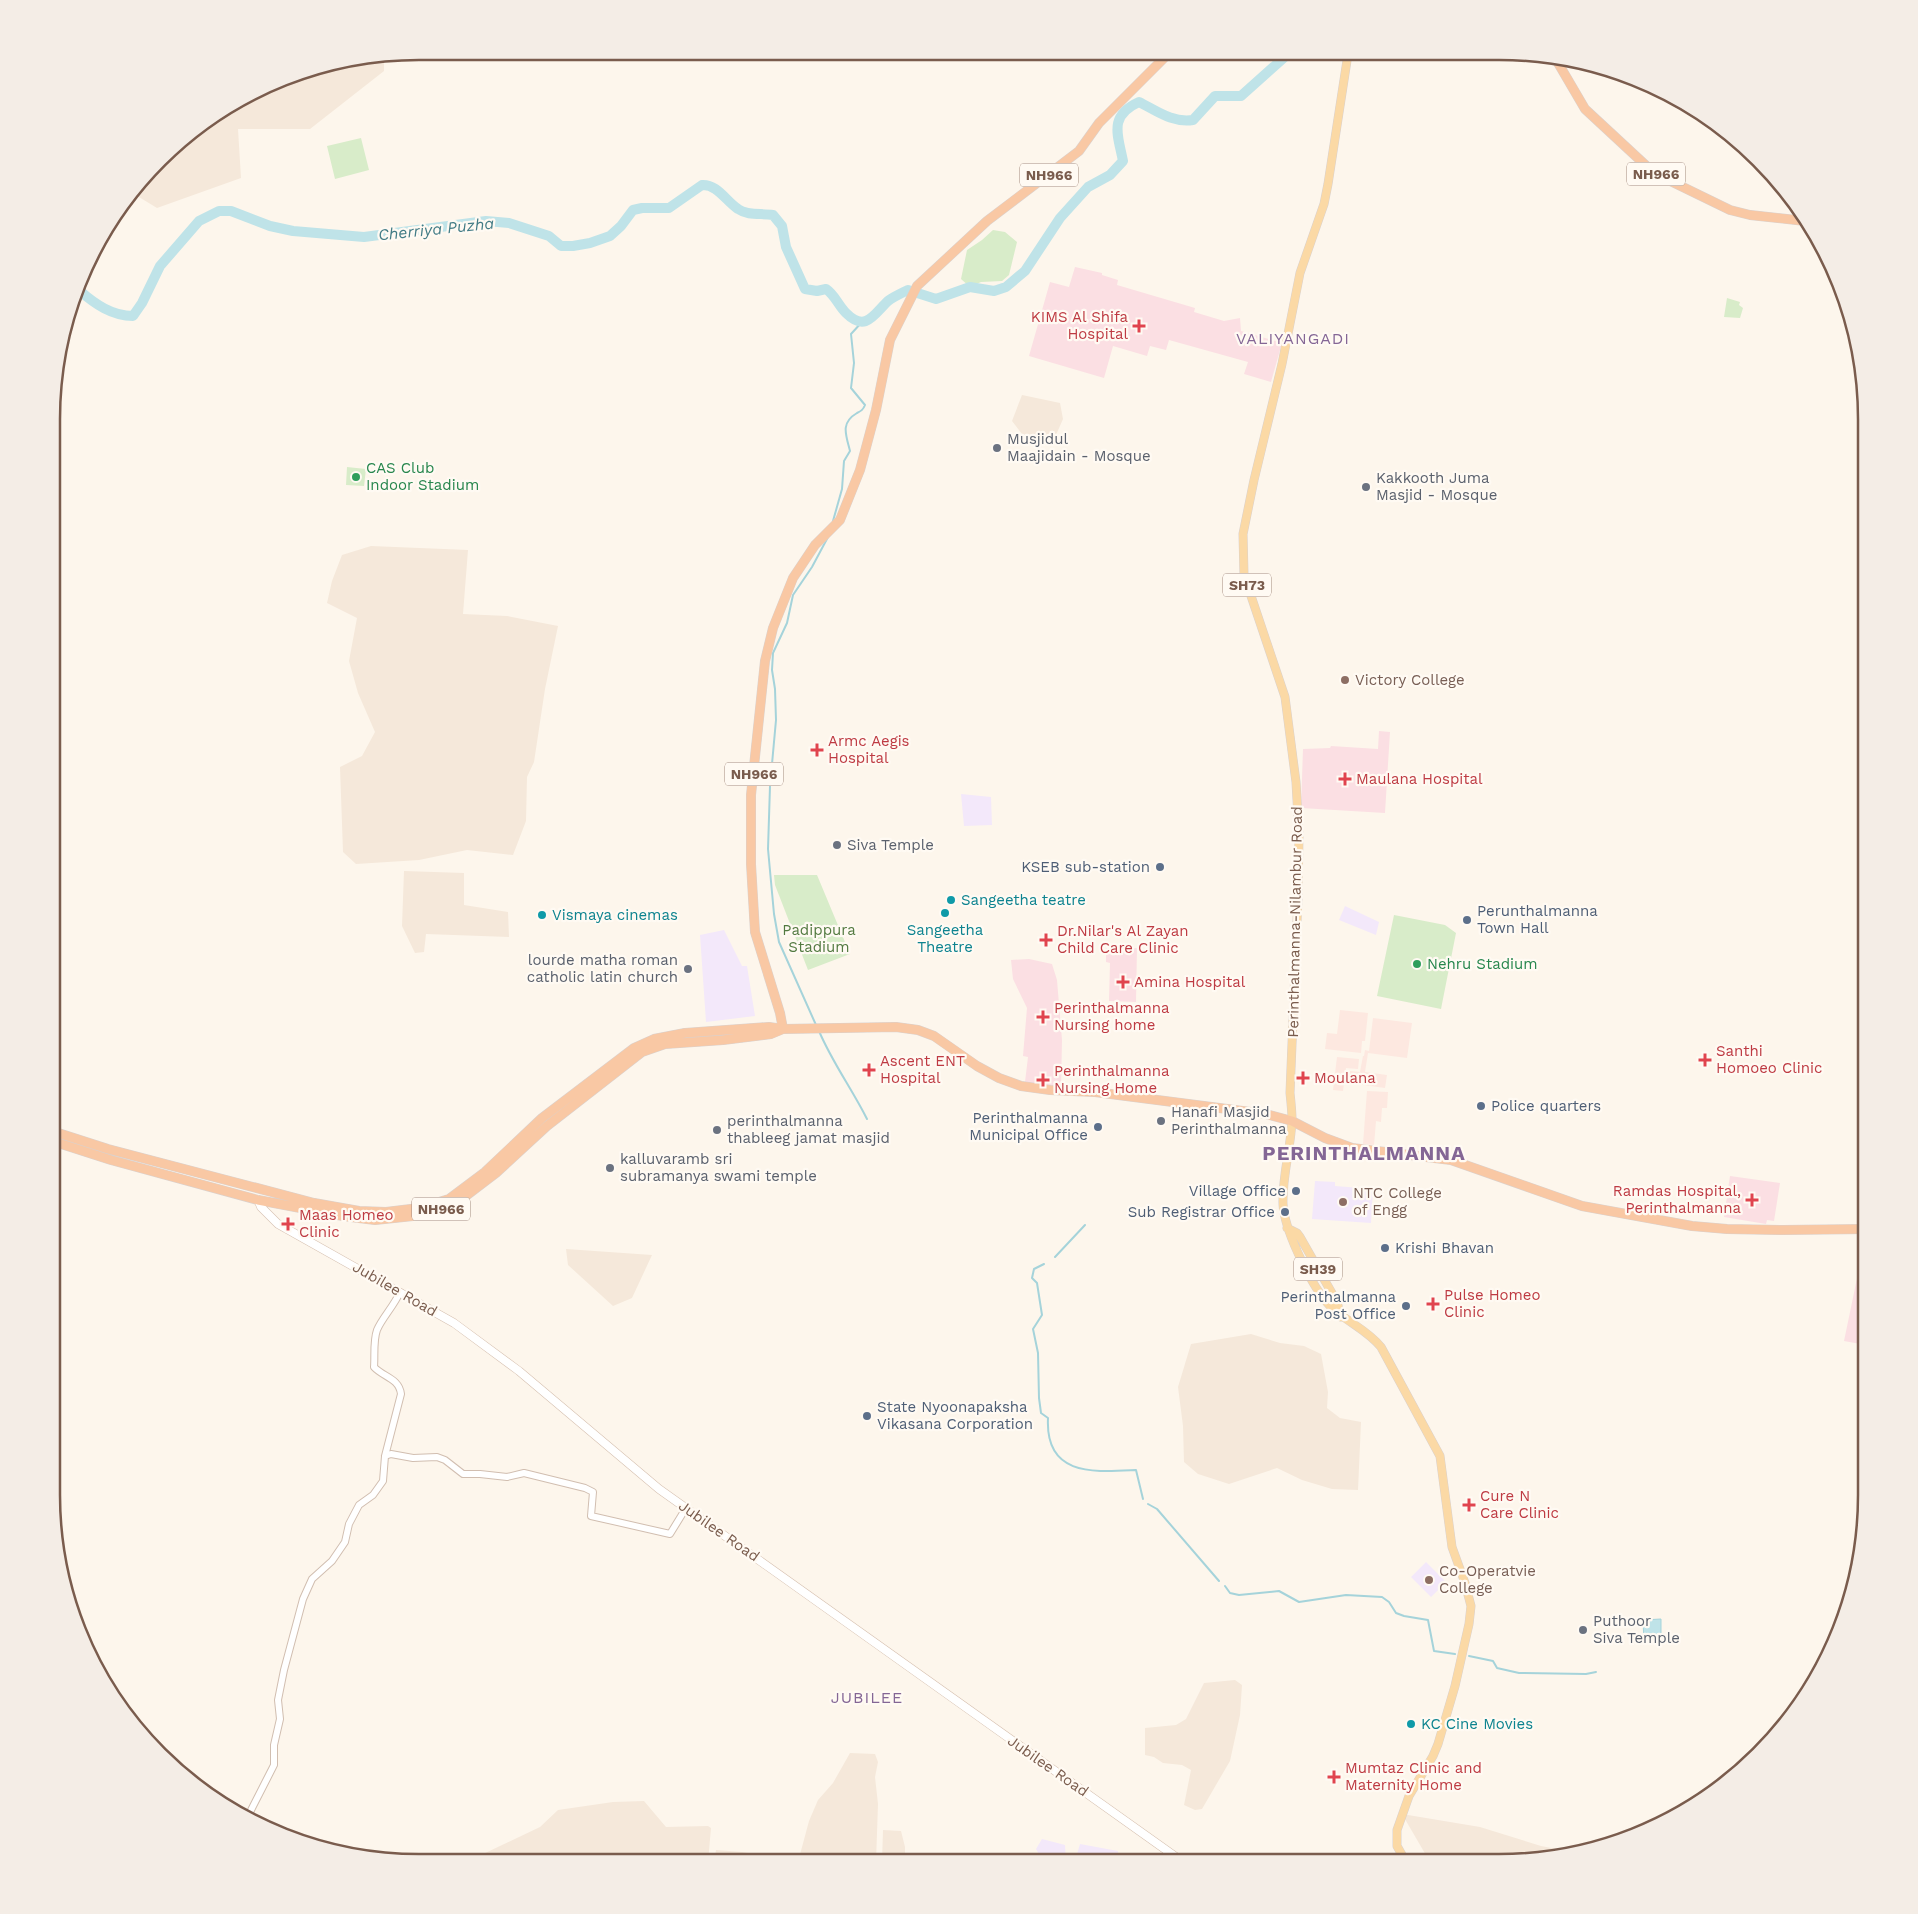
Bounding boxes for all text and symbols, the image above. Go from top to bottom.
road number: NH966 [1627,162,1685,185]
road number: NH966 [1020,164,1078,186]
water label: Cherriya Puzha [377,213,495,245]
place label: KIMS Al Shifa Hospital [1031,308,1128,343]
marker: KIMS Al Shifa Hospital [1132,319,1146,333]
district label: VALIYANGADI [1236,329,1350,348]
place label: Musjidul Maajidain - Mosque [1007,430,1151,465]
marker: Musjidul Maajidain - Mosque [991,442,1003,454]
place label: CAS Club Indoor Stadium [366,459,479,494]
place label: Kakkooth Juma Masjid - Mosque [1376,469,1497,504]
marker: CAS Club Indoor Stadium [350,471,362,483]
marker: Kakkooth Juma Masjid - Mosque [1360,481,1372,493]
road number: SH73 [1223,574,1271,596]
place label: Victory College [1355,671,1465,689]
marker: Victory College [1339,674,1351,686]
place label: Armc Aegis Hospital [828,732,910,767]
marker: Armc Aegis Hospital [810,743,824,757]
road number: NH966 [725,762,783,786]
place label: Maulana Hospital [1356,770,1483,788]
marker: Maulana Hospital [1338,772,1352,786]
street label: Perinthalmanna-Nilambur Road [1284,806,1306,1038]
place label: Siva Temple [847,836,934,854]
marker: Siva Temple [831,839,843,851]
place label: KSEB sub-station [1021,858,1150,876]
marker: KSEB sub-station [1154,861,1166,873]
place label: Sangeetha teatre [961,891,1086,909]
marker: Sangeetha teatre [945,894,957,906]
place label: Perunthalmanna Town Hall [1477,902,1598,937]
place label: Vismaya cinemas [552,906,678,924]
marker: Sangeetha Theatre [939,907,951,919]
marker: Vismaya cinemas [536,909,548,921]
marker: Perunthalmanna Town Hall [1461,914,1473,926]
park label: Padippura Stadium [782,921,856,956]
place label: Sangeetha Theatre [907,921,984,956]
place label: Dr.Nilar's Al Zayan Child Care Clinic [1057,922,1189,957]
marker: Dr.Nilar's Al Zayan Child Care Clinic [1039,933,1053,947]
place label: lourde matha roman catholic latin church [527,951,678,986]
place label: Nehru Stadium [1427,955,1538,973]
marker: Nehru Stadium [1411,958,1423,970]
marker: lourde matha roman catholic latin church [682,963,694,975]
place label: Amina Hospital [1134,973,1246,991]
marker: Amina Hospital [1116,975,1130,989]
place label: Perinthalmanna Nursing home [1054,999,1170,1034]
marker: Perinthalmanna Nursing home [1036,1010,1050,1024]
place label: Santhi Homoeo Clinic [1716,1042,1823,1077]
place label: Ascent ENT Hospital [880,1052,965,1087]
marker: Santhi Homoeo Clinic [1698,1053,1712,1067]
place label: Perinthalmanna Nursing Home [1054,1062,1170,1097]
marker: Ascent ENT Hospital [862,1063,876,1077]
place label: Moulana [1314,1069,1376,1087]
marker: Moulana [1296,1071,1310,1085]
marker: Perinthalmanna Nursing Home [1036,1073,1050,1087]
place label: Police quarters [1491,1097,1601,1115]
marker: Police quarters [1475,1100,1487,1112]
place label: Hanafi Masjid Perinthalmanna [1171,1103,1287,1138]
place label: Perinthalmanna Municipal Office [969,1109,1088,1144]
place label: perinthalmanna thableeg jamat masjid [727,1112,890,1147]
marker: Hanafi Masjid Perinthalmanna [1155,1115,1167,1127]
marker: Perinthalmanna Municipal Office [1092,1121,1104,1133]
marker: perinthalmanna thableeg jamat masjid [711,1124,723,1136]
district label: PERINTHALMANNA [1262,1141,1466,1165]
place label: kalluvaramb sri subramanya swami temple [620,1150,817,1185]
marker: kalluvaramb sri subramanya swami temple [604,1162,616,1174]
place label: Village Office [1189,1182,1286,1200]
place label: Ramdas Hospital, Perinthalmanna [1613,1182,1741,1217]
place label: NTC College of Engg [1353,1184,1442,1219]
marker: Village Office [1290,1185,1302,1197]
marker: Ramdas Hospital, Perinthalmanna [1745,1193,1759,1207]
marker: NTC College of Engg [1337,1196,1349,1208]
road number: NH966 [412,1198,470,1220]
place label: Sub Registrar Office [1128,1203,1275,1221]
place label: Maas Homeo Clinic [299,1206,394,1241]
marker: Sub Registrar Office [1279,1206,1291,1218]
marker: Maas Homeo Clinic [281,1217,295,1231]
place label: Krishi Bhavan [1395,1239,1494,1257]
marker: Krishi Bhavan [1379,1242,1391,1254]
street label: Jubilee Road [350,1258,440,1320]
road number: SH39 [1294,1258,1342,1280]
place label: Pulse Homeo Clinic [1444,1286,1541,1321]
place label: Perinthalmanna Post Office [1281,1288,1396,1323]
marker: Pulse Homeo Clinic [1426,1297,1440,1311]
marker: Perinthalmanna Post Office [1400,1300,1412,1312]
place label: State Nyoonapaksha Vikasana Corporation [877,1398,1033,1433]
marker: State Nyoonapaksha Vikasana Corporation [861,1410,873,1422]
place label: Cure N Care Clinic [1480,1487,1559,1522]
street label: Jubilee Road [675,1496,763,1566]
marker: Cure N Care Clinic [1462,1498,1476,1512]
place label: Co-Operatvie College [1439,1562,1536,1597]
marker: Co-Operatvie College [1423,1574,1435,1586]
place label: Puthoor Siva Temple [1593,1612,1680,1647]
marker: Puthoor Siva Temple [1577,1624,1589,1636]
district label: JUBILEE [831,1688,903,1707]
place label: KC Cine Movies [1421,1715,1533,1733]
marker: KC Cine Movies [1405,1718,1417,1730]
street label: Jubilee Road [1004,1731,1092,1801]
place label: Mumtaz Clinic and Maternity Home [1345,1759,1482,1794]
marker: Mumtaz Clinic and Maternity Home [1327,1770,1341,1784]

